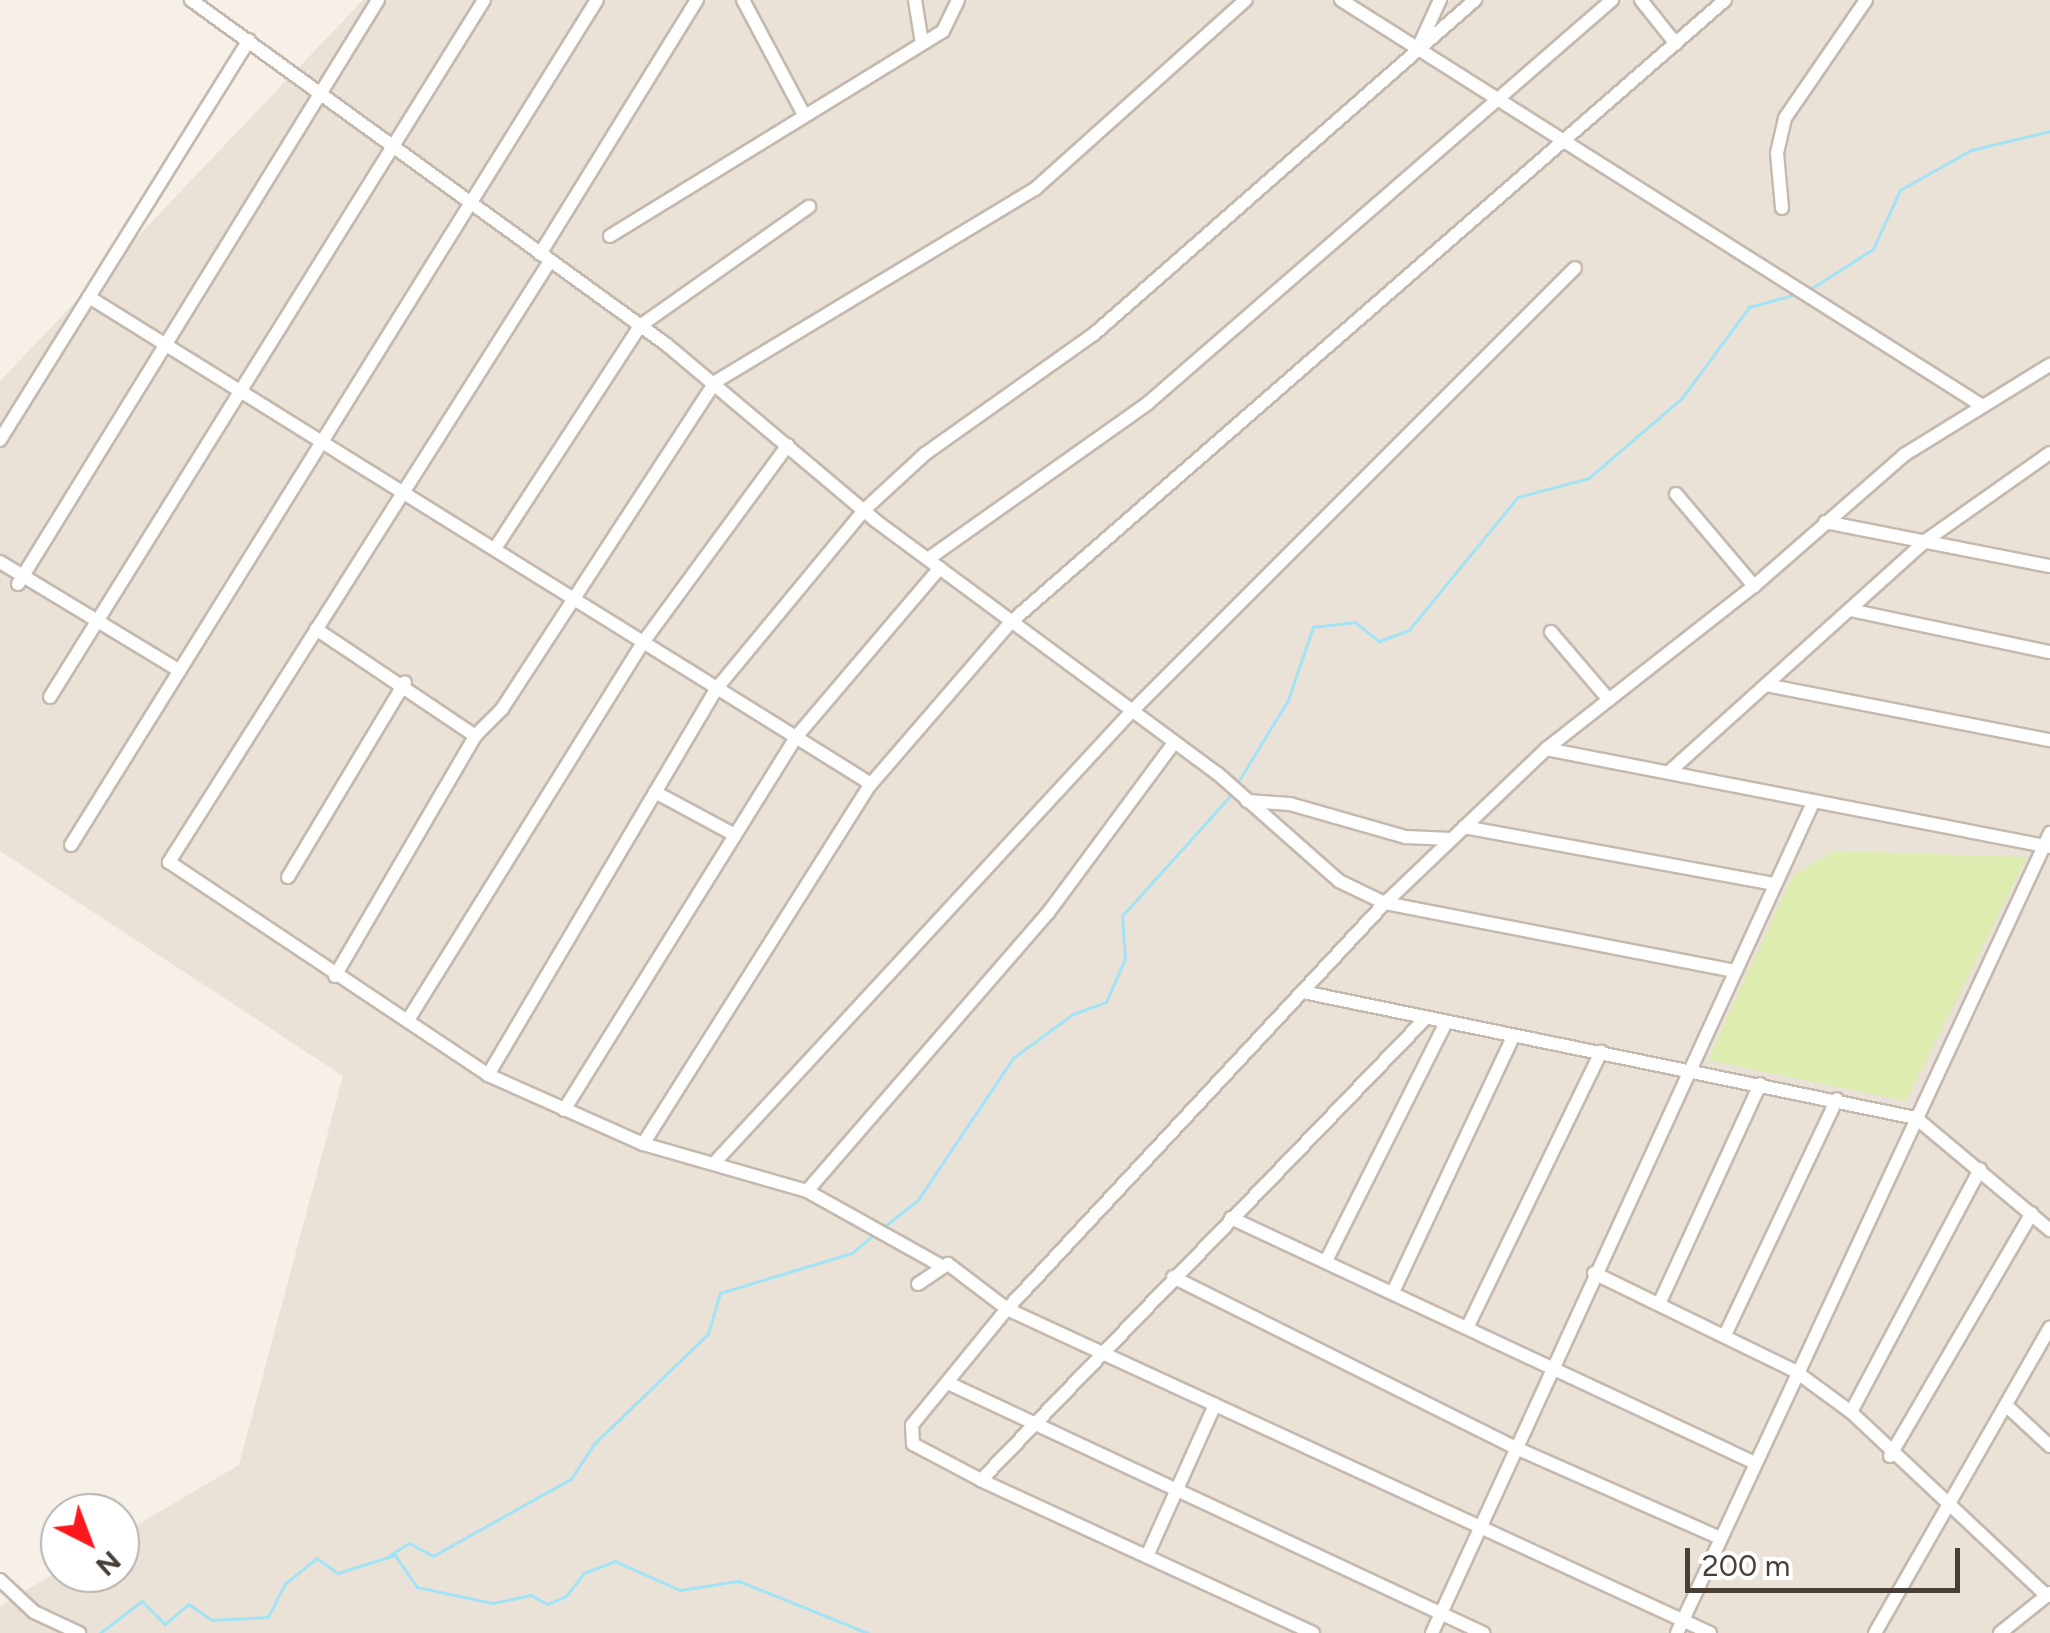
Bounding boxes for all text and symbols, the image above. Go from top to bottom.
north arrow [40,1493,140,1593]
scale bar [1690,1528,1965,1590]
text: N [89,1544,128,1584]
text: 200 m [1702,1547,1790,1584]

